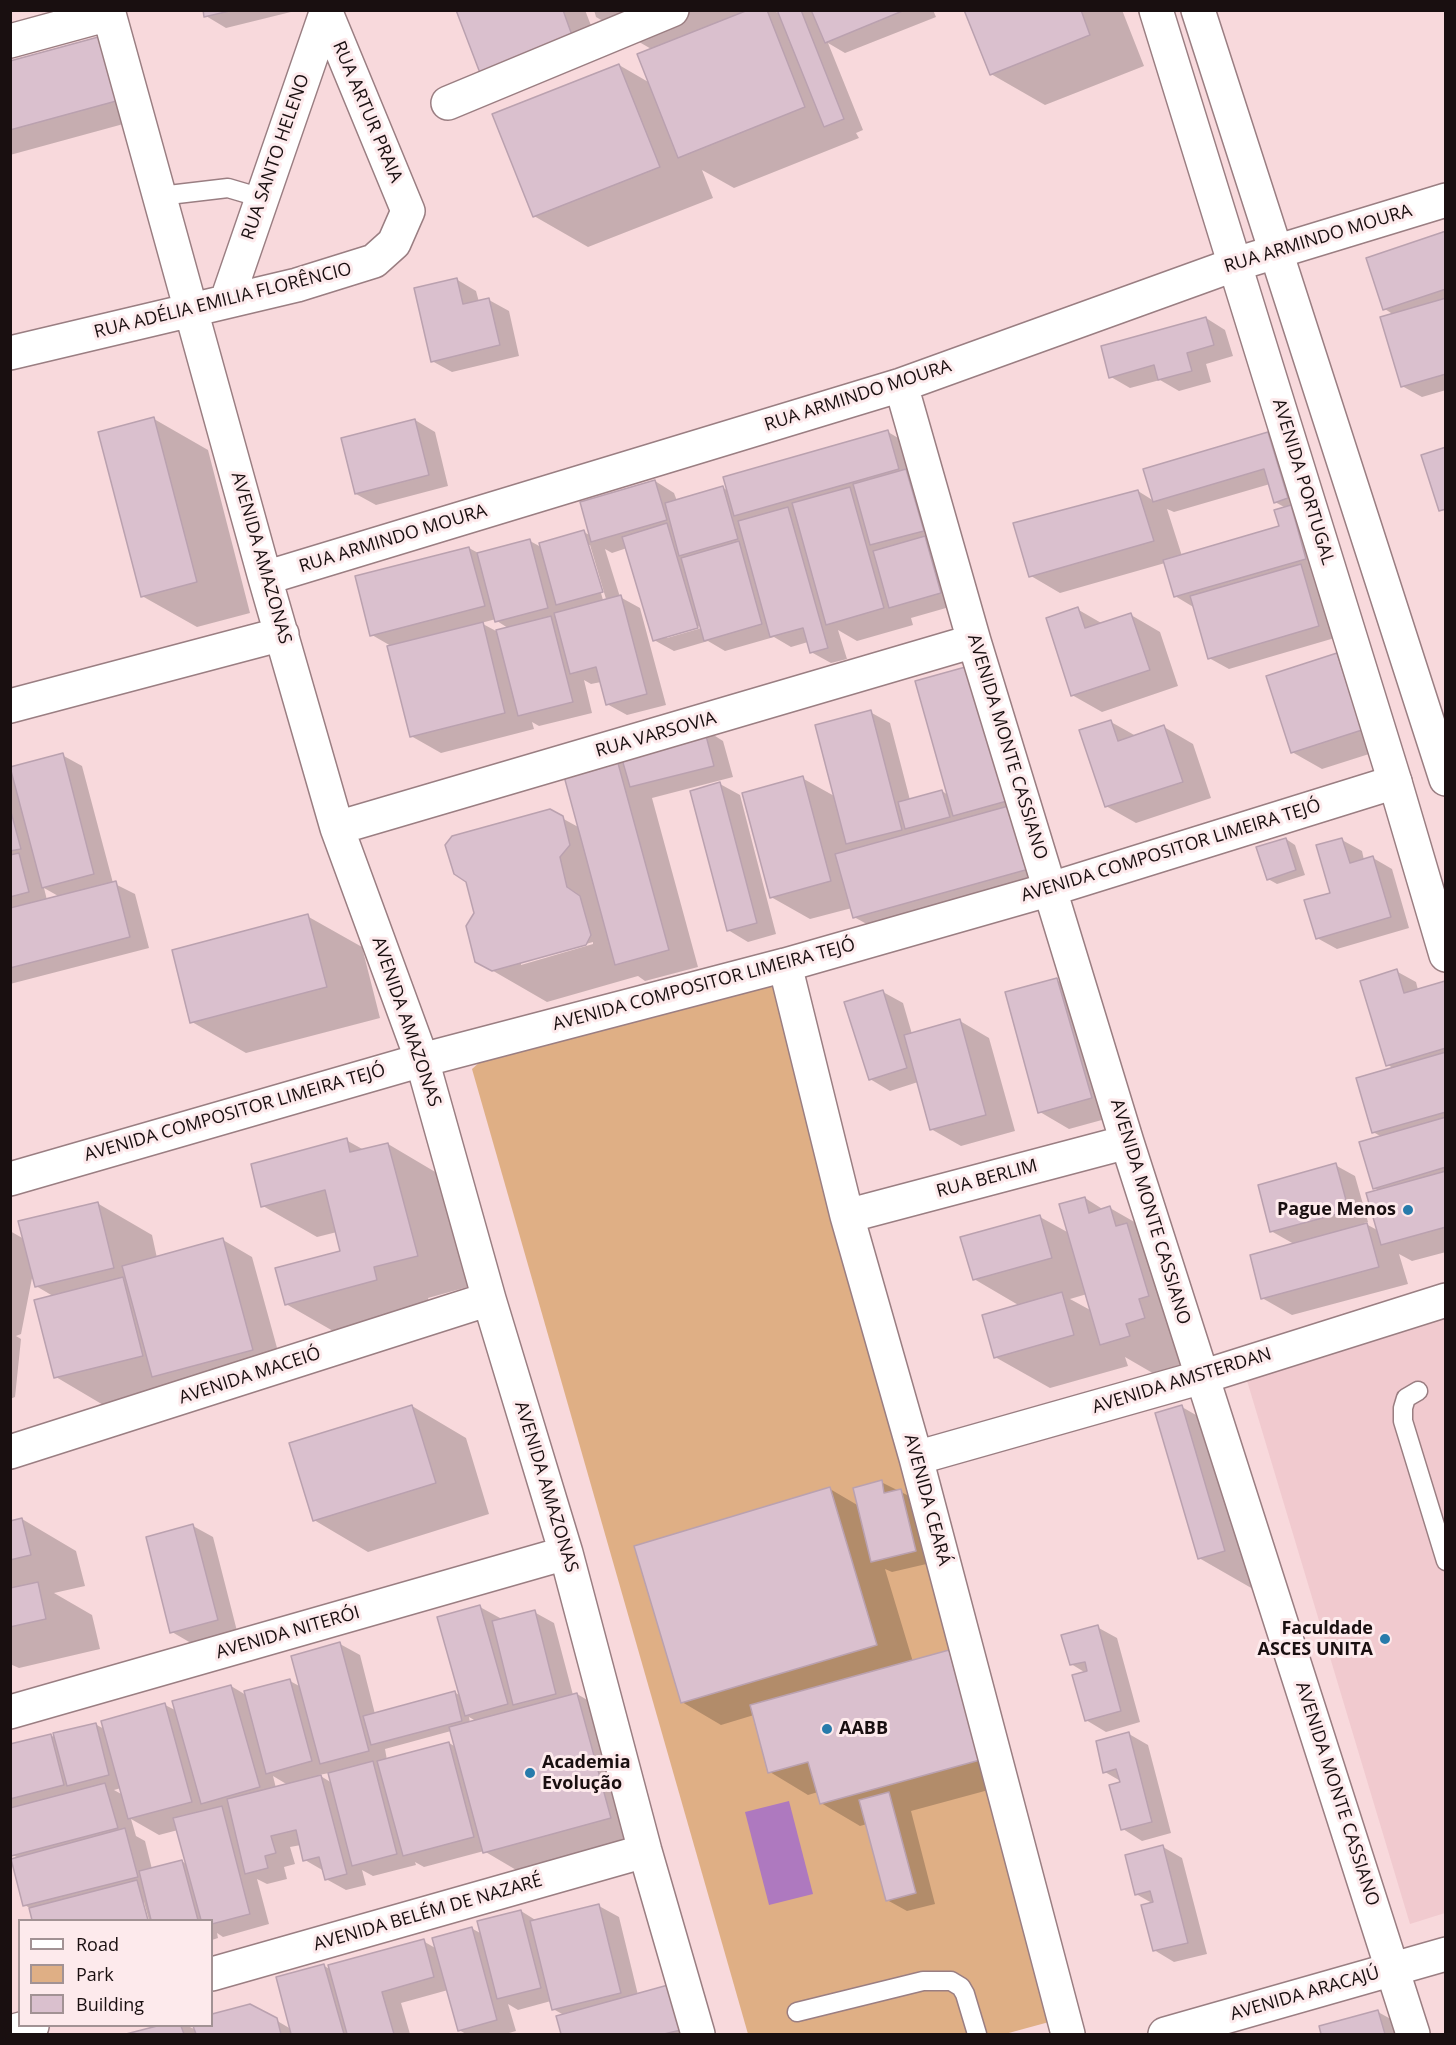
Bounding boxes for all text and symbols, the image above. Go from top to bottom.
street label: RUA ARTUR PRAIA [327,38,407,186]
street label: RUA SANTO HELENO [237,71,315,243]
street label: RUA ARMINDO MOURA [1222,200,1414,278]
street label: RUA ADÉLIA EMILIA FLORÊNCIO [92,259,354,343]
street label: RUA ARMINDO MOURA [762,356,954,436]
street label: AVENIDA PORTUGAL [1267,396,1339,568]
street label: AVENIDA AMAZONAS [226,470,296,646]
street label: RUA ARMINDO MOURA [297,500,489,578]
street label: AVENIDA MONTE CASSIANO [962,632,1052,862]
street label: RUA VARSOVIA [593,707,719,763]
street label: AVENIDA COMPOSITOR LIMEIRA TEJÓ [1019,795,1323,907]
street label: AVENIDA AMAZONAS [367,934,445,1110]
street label: AVENIDA COMPOSITOR LIMEIRA TEJÓ [550,934,858,1036]
street label: AVENIDA COMPOSITOR LIMEIRA TEJÓ [82,1060,388,1166]
street label: AVENIDA MONTE CASSIANO [1105,1097,1195,1327]
street label: RUA BERLIM [934,1155,1040,1203]
place label: Pague Menos [1277,1199,1396,1221]
marker: Pague Menos [1401,1203,1415,1217]
street label: AVENIDA MACEIÓ [176,1343,324,1409]
street label: AVENIDA AMSTERDAN [1090,1343,1274,1419]
street label: AVENIDA AMAZONAS [510,1399,582,1575]
street label: AVENIDA CEARÁ [899,1432,955,1568]
street label: AVENIDA NITERÓI [214,1602,362,1664]
place label: Faculdade ASCES UNITA [1257,1618,1373,1660]
marker: Faculdade ASCES UNITA [1378,1632,1392,1646]
street label: AVENIDA MONTE CASSIANO [1290,1679,1384,1909]
place label: AABB [839,1718,888,1740]
marker: AABB [820,1722,834,1736]
place label: Academia Evolução [542,1752,631,1794]
marker: Academia Evolução [523,1766,537,1780]
street label: AVENIDA BELÉM DE NAZARÉ [311,1870,545,1956]
legend [18,1919,213,2027]
text: Road [76,1932,119,1956]
text: Park [76,1962,114,1986]
street label: AVENIDA ARACAJÚ [1228,1962,1382,2026]
text: Building [76,1992,144,2016]

